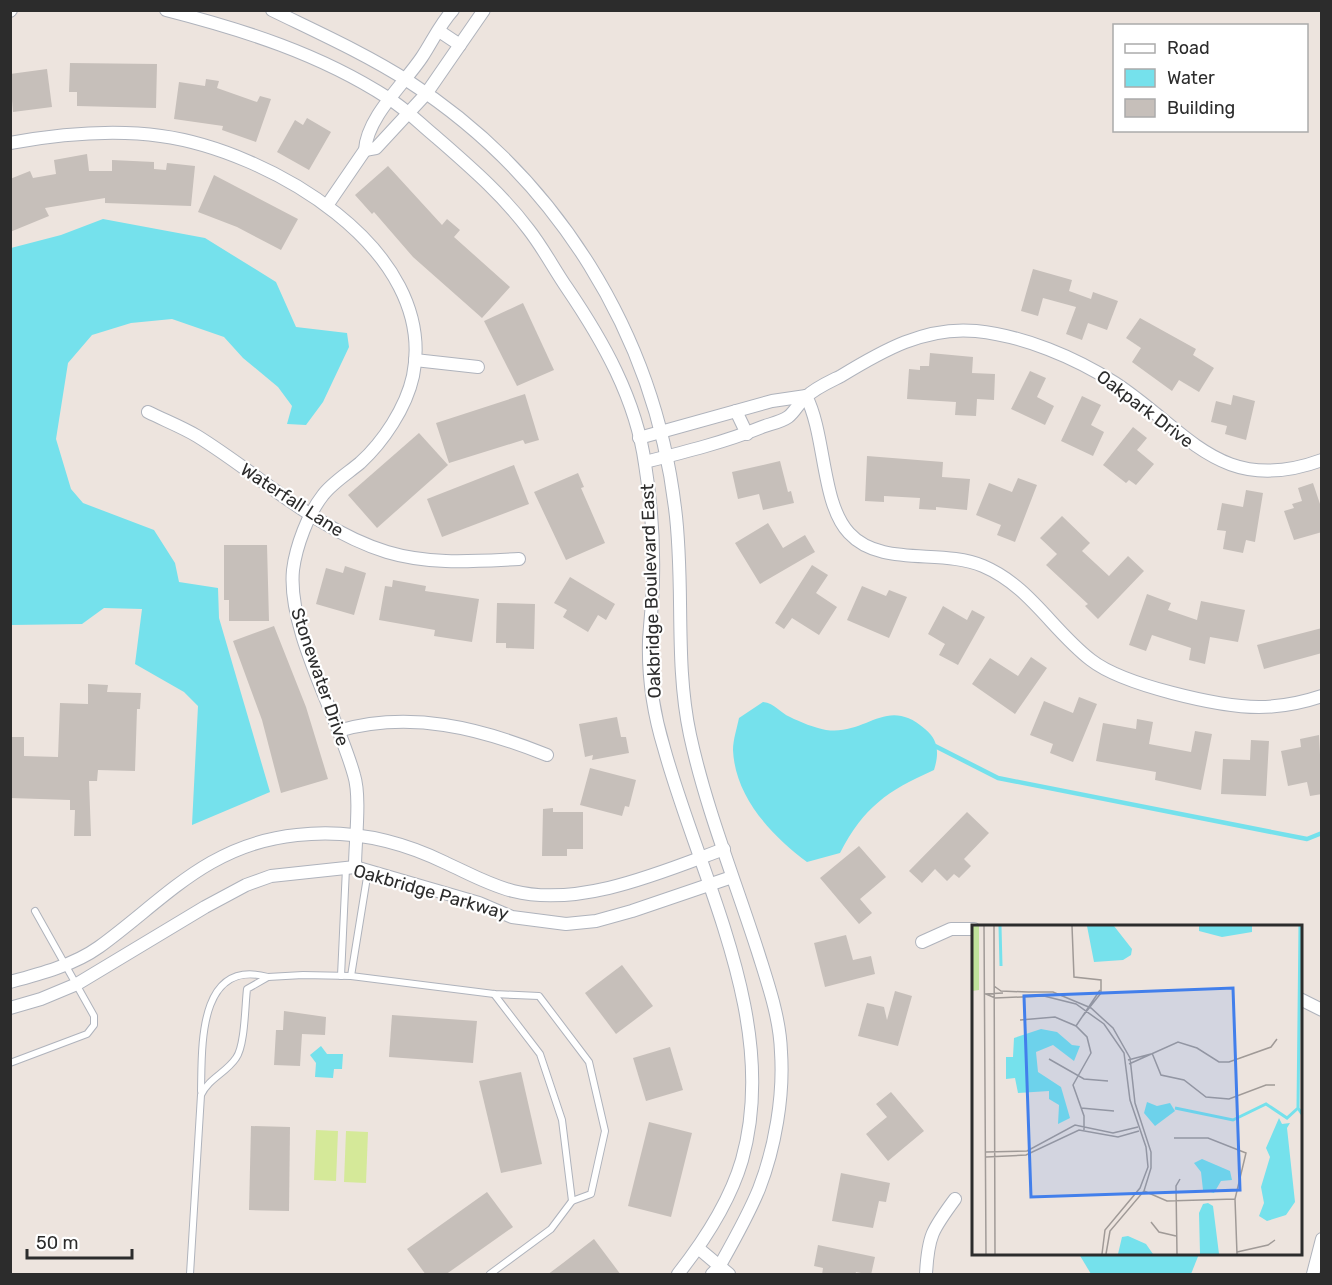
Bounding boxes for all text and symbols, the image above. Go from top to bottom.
legend [1113,24,1308,132]
text: Road [1167,37,1210,59]
text: Water [1167,67,1215,89]
text: Building [1167,97,1235,119]
street label: Oakpark Drive [1092,365,1198,453]
street label: Waterfall Lane [236,458,348,542]
street label: Oakbridge Boulevard East [636,483,666,699]
street label: Stonewater Drive [286,605,354,749]
street label: Oakbridge Parkway [351,859,511,925]
inset map [972,925,1302,1255]
scale bar [27,1222,132,1260]
text: 50 m [36,1232,79,1254]

